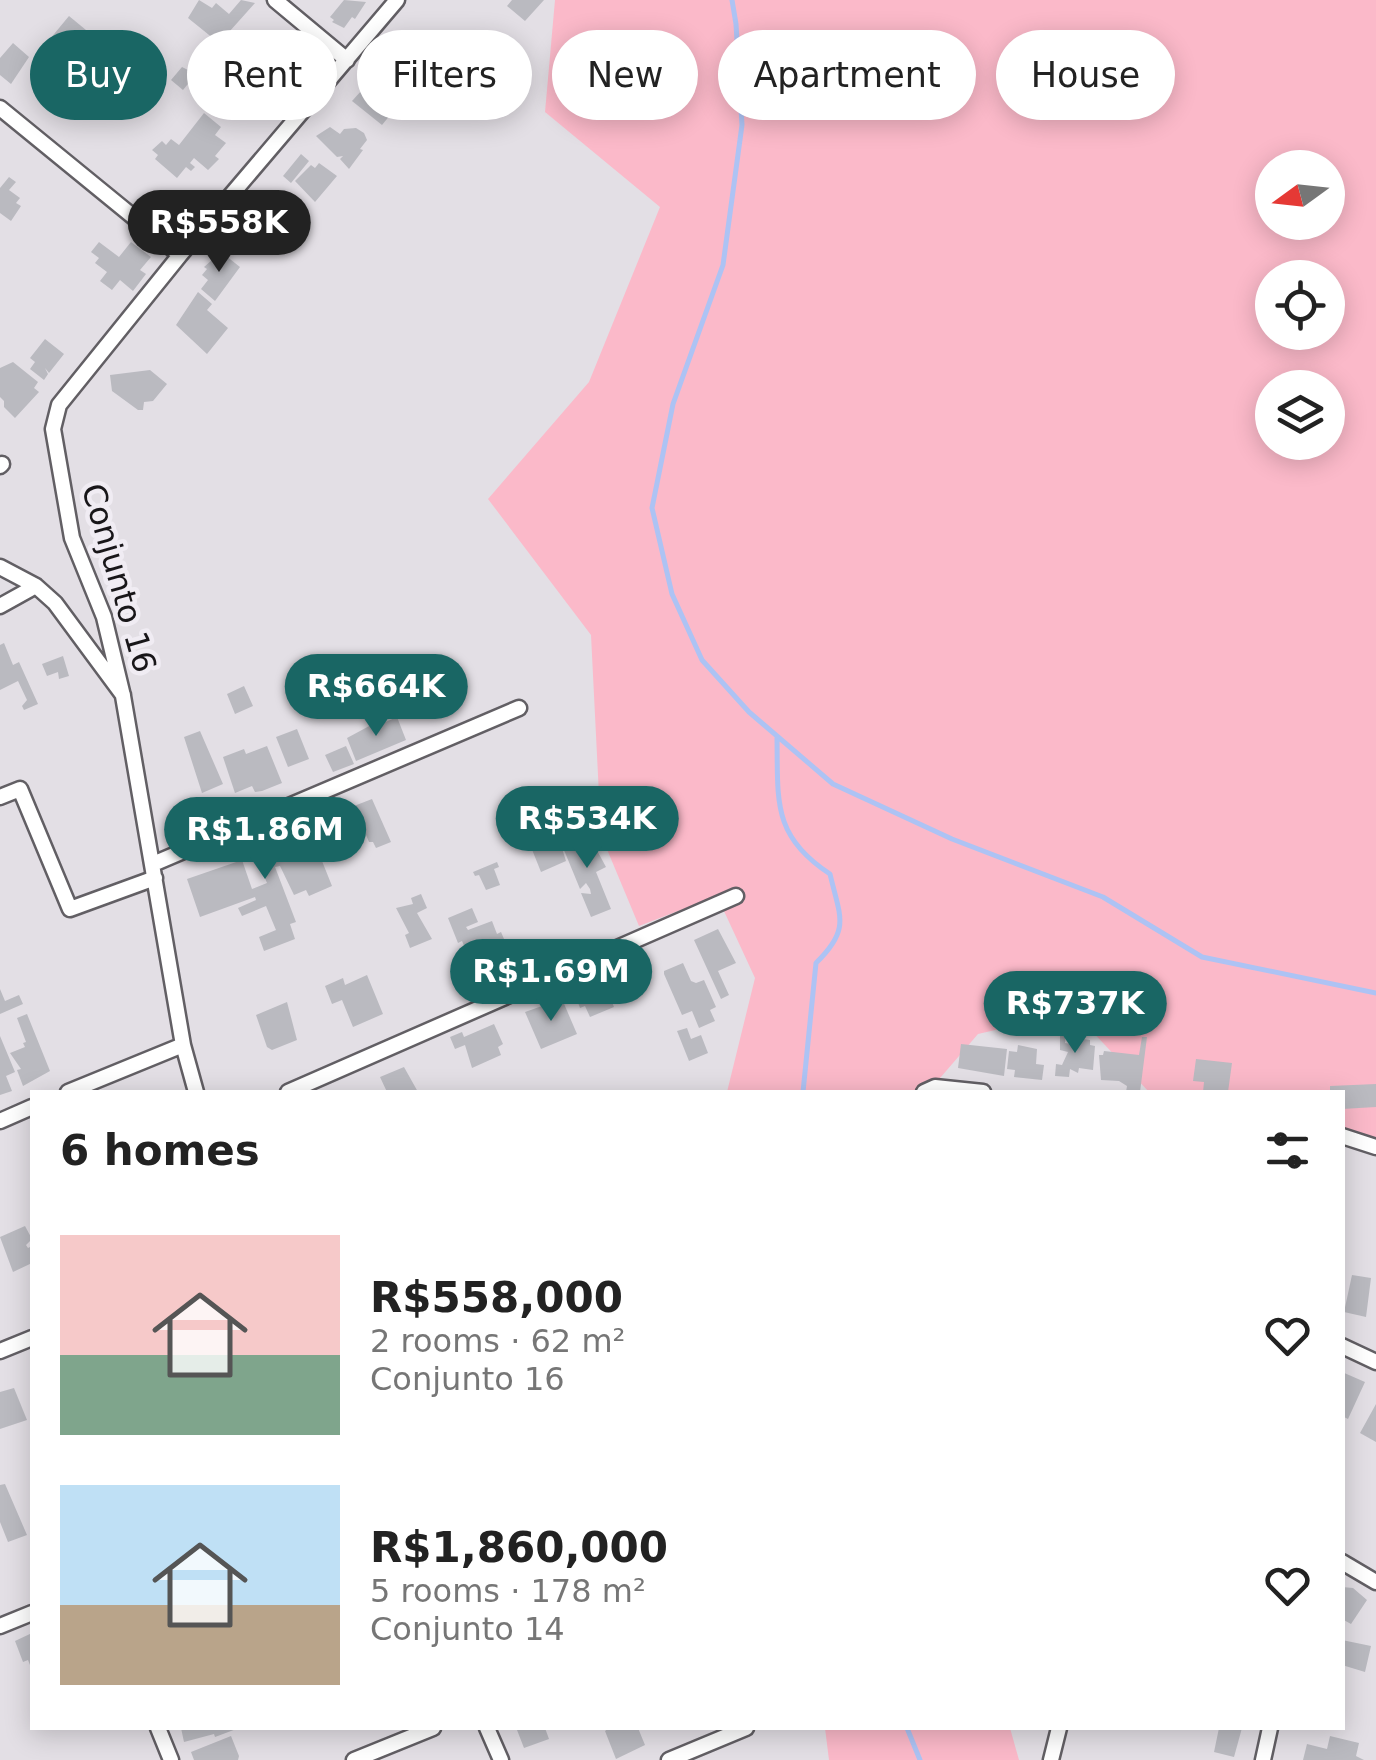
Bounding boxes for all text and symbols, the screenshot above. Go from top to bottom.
chip: Buy [30,30,167,120]
chip: Rent [187,30,337,120]
chip: Filters [357,30,532,120]
chip: New [552,30,698,120]
chip: Apartment [718,30,976,120]
chip: House [996,30,1175,120]
north arrow [1255,150,1345,240]
map controls [1255,150,1345,460]
pin: R$558K [138,190,300,275]
text: R$558K [150,203,288,241]
button: locate [1255,260,1345,350]
button: layers [1255,370,1345,460]
street label: Conjunto 16 [74,479,164,677]
pin: R$664K [295,654,457,739]
text: R$664K [307,667,445,705]
pin: R$534K [506,786,668,871]
pin: R$1.86M [173,797,357,882]
text: R$534K [518,799,656,837]
text: R$1.86M [186,810,344,848]
pin: R$1.69M [459,939,643,1024]
text: R$1.69M [472,952,630,990]
pin: R$737K [994,971,1156,1056]
text: R$737K [1006,984,1144,1022]
icon: filters [1260,1123,1315,1178]
text: 6 homes [60,1126,260,1175]
text: R$558,000 [370,1273,623,1322]
icon: home [140,1275,260,1395]
icon: heart [1260,1308,1315,1363]
text: 2 rooms · 62 m² [370,1322,625,1360]
text: Conjunto 16 [370,1360,565,1398]
text: R$1,860,000 [370,1523,668,1572]
icon: home [140,1525,260,1645]
icon: heart [1260,1558,1315,1613]
text: 5 rooms · 178 m² [370,1572,646,1610]
text: Conjunto 14 [370,1610,565,1648]

